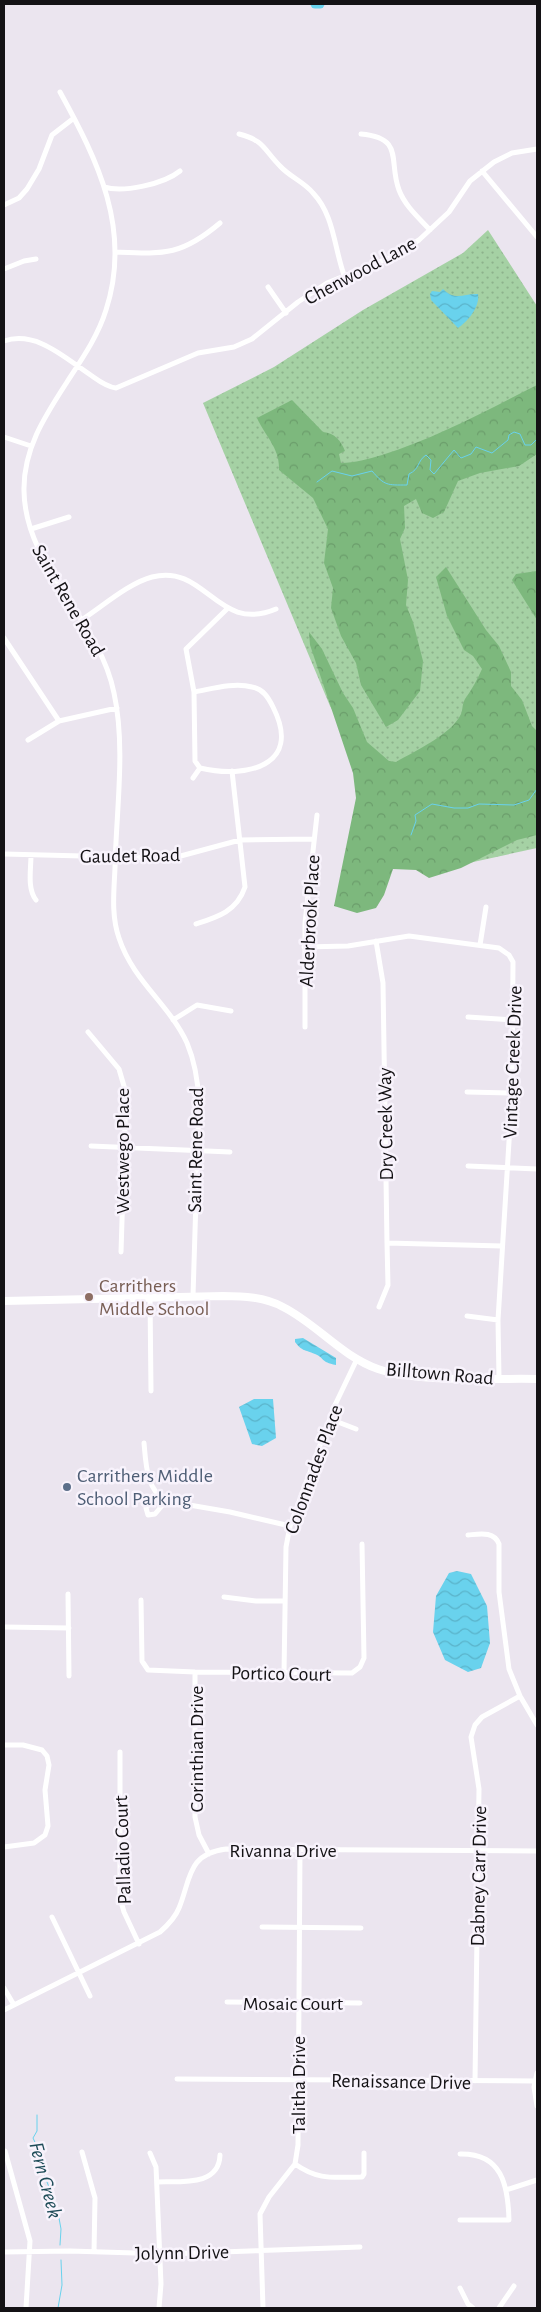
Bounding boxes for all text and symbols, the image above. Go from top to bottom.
street label: Chenwood Lane [301,233,420,309]
street label: Saint Rene Road [28,541,108,660]
street label: Gaudet Road [80,845,180,867]
street label: Alderbrook Place [297,854,323,988]
street label: Vintage Creek Drive [500,985,526,1139]
street label: Dry Creek Way [375,1067,397,1181]
street label: Saint Rene Road [185,1087,207,1213]
street label: Westwego Place [113,1088,133,1214]
place label: Carrithers Middle School [99,1276,210,1319]
marker: Carrithers Middle School [83,1291,95,1303]
street label: Billtown Road [385,1359,495,1389]
street label: Colonnades Place [281,1402,347,1537]
place label: Carrithers Middle School Parking [77,1466,213,1509]
marker: Carrithers Middle School Parking [61,1481,73,1493]
street label: Portico Court [231,1663,332,1685]
street label: Corinthian Drive [187,1685,207,1813]
street label: Palladio Court [111,1794,135,1905]
street label: Dabney Carr Drive [468,1805,490,1947]
street label: Rivanna Drive [229,1841,337,1861]
street label: Mosaic Court [243,1994,344,2014]
street label: Talitha Drive [289,2036,309,2134]
street label: Renaissance Drive [331,2071,471,2093]
water label: Fern Creek [25,2140,66,2221]
street label: Jolynn Drive [135,2242,229,2264]

